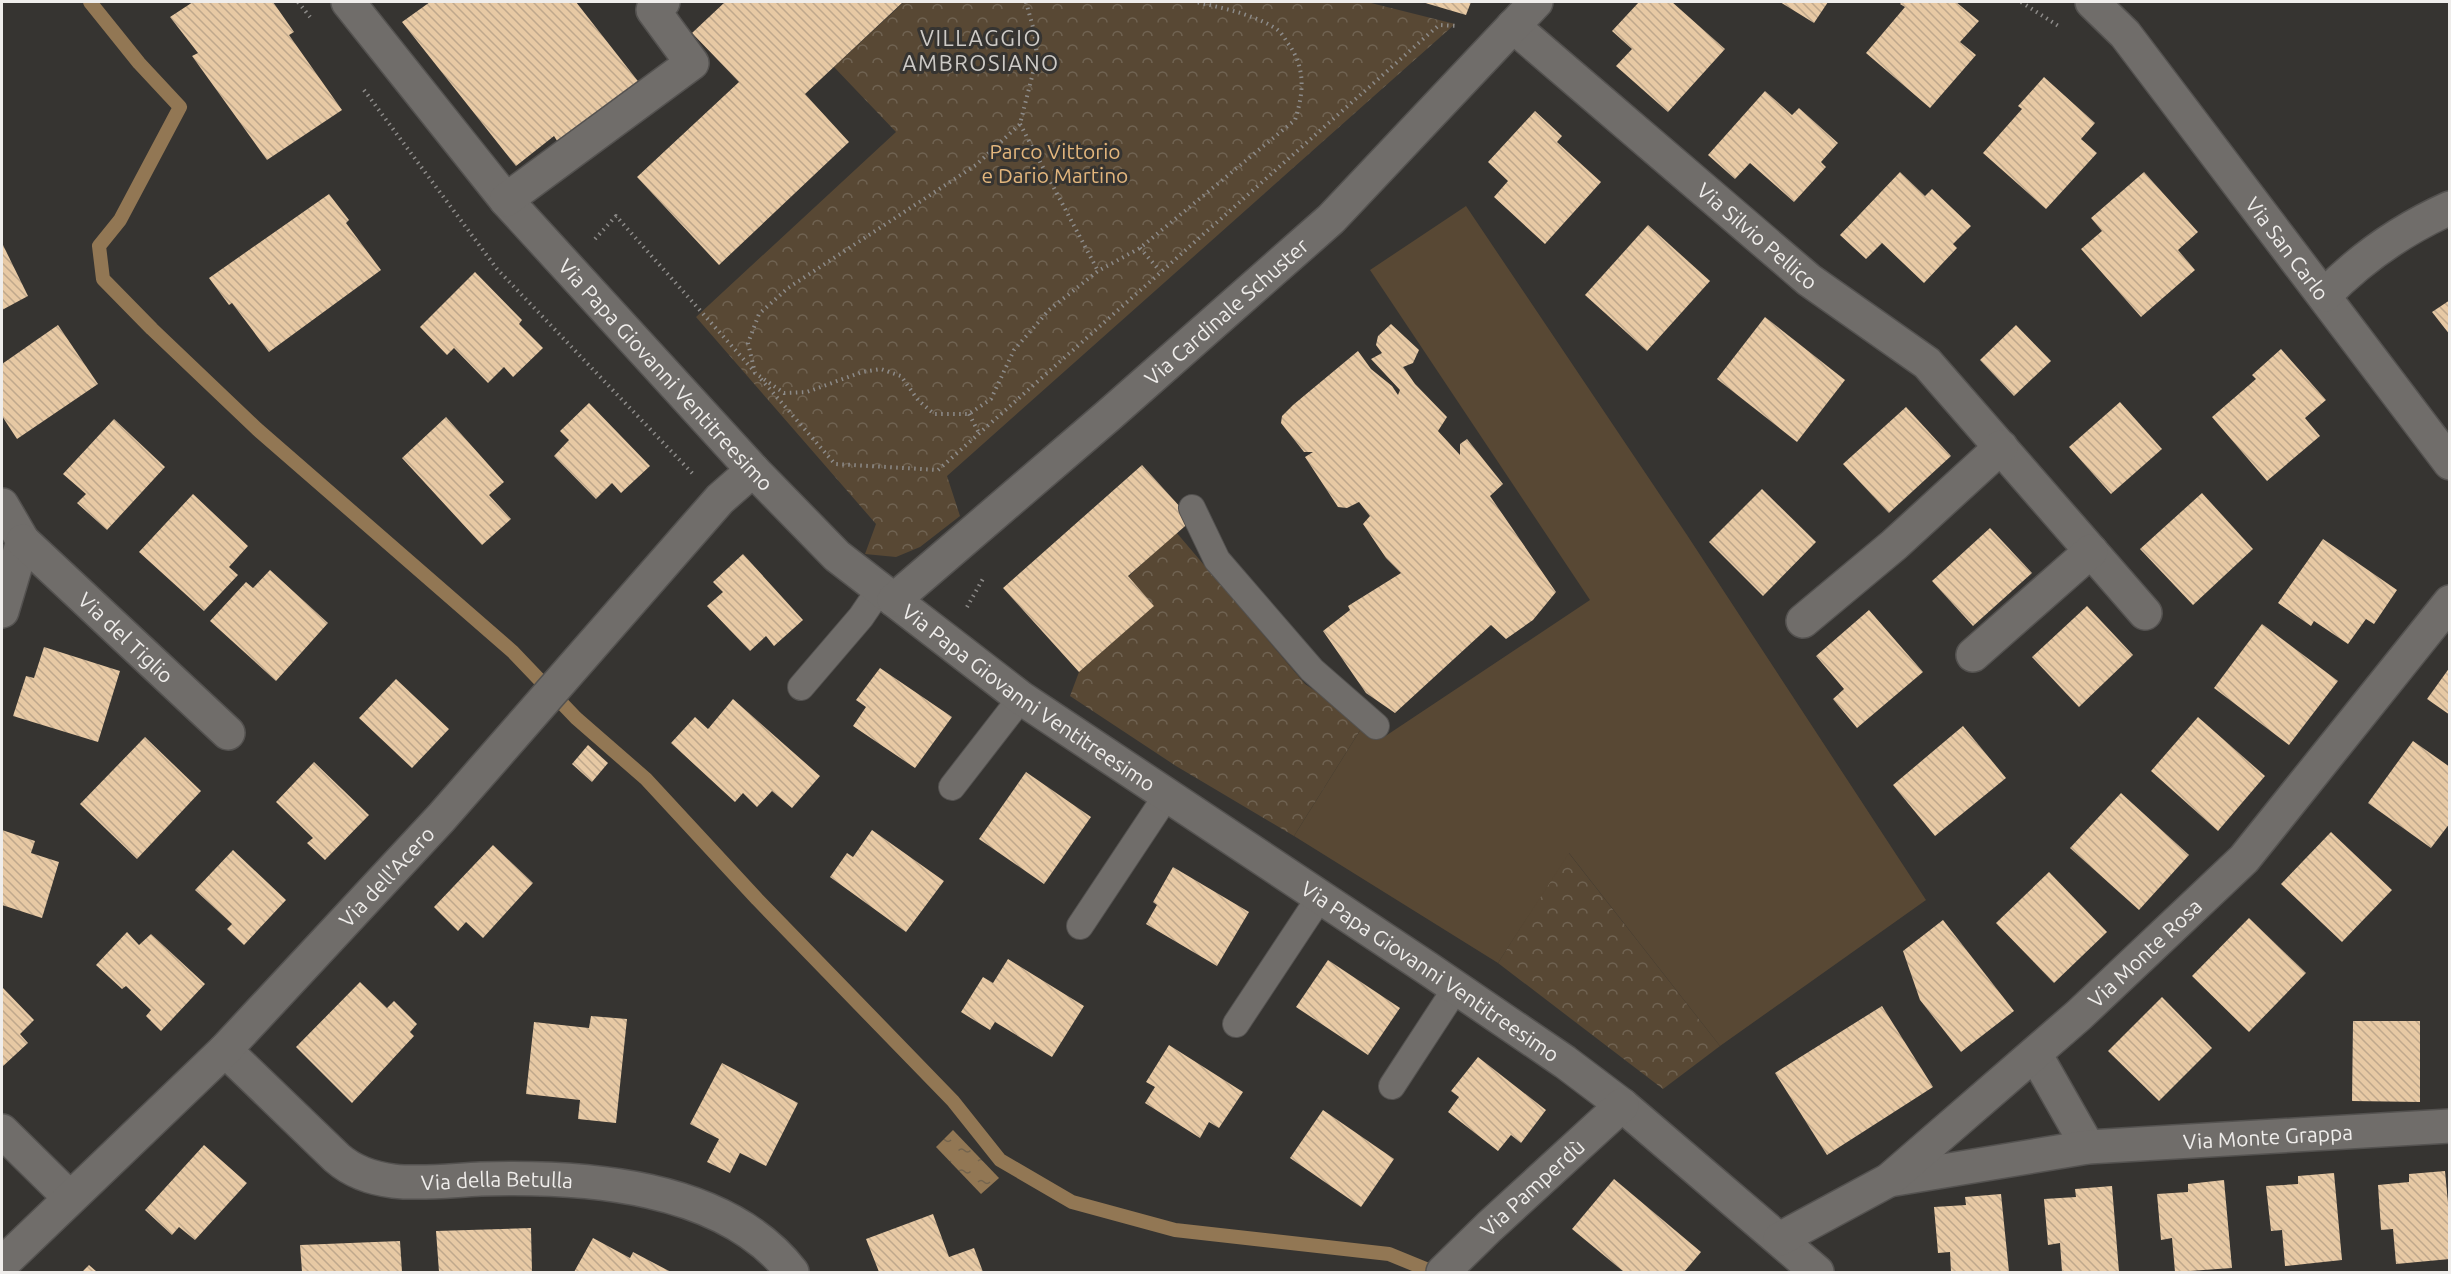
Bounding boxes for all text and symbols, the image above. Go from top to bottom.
district label: VILLAGGIO AMBROSIANO [902,25,1060,75]
park label: Parco Vittorio e Dario Martino [982,139,1128,187]
street label: Via Silvio Pellico [1692,178,1822,294]
street label: Via San Carlo [2241,192,2334,305]
street label: Via Cardinale Schuster [1139,233,1313,390]
street label: Via Papa Giovanni Ventitreesimo [554,254,778,495]
street label: Via del Tiglio [73,587,178,688]
street label: Via Papa Giovanni Ventitreesimo [898,599,1160,796]
street label: Via dell'Acero [334,821,439,932]
street label: Via Papa Giovanni Ventitreesimo [1297,876,1564,1067]
street label: Via Monte Rosa [2083,894,2206,1012]
street label: Via Monte Grappa [2182,1120,2354,1153]
street label: Via Pamperdù [1475,1134,1589,1241]
street label: Via della Betulla [420,1166,574,1194]

